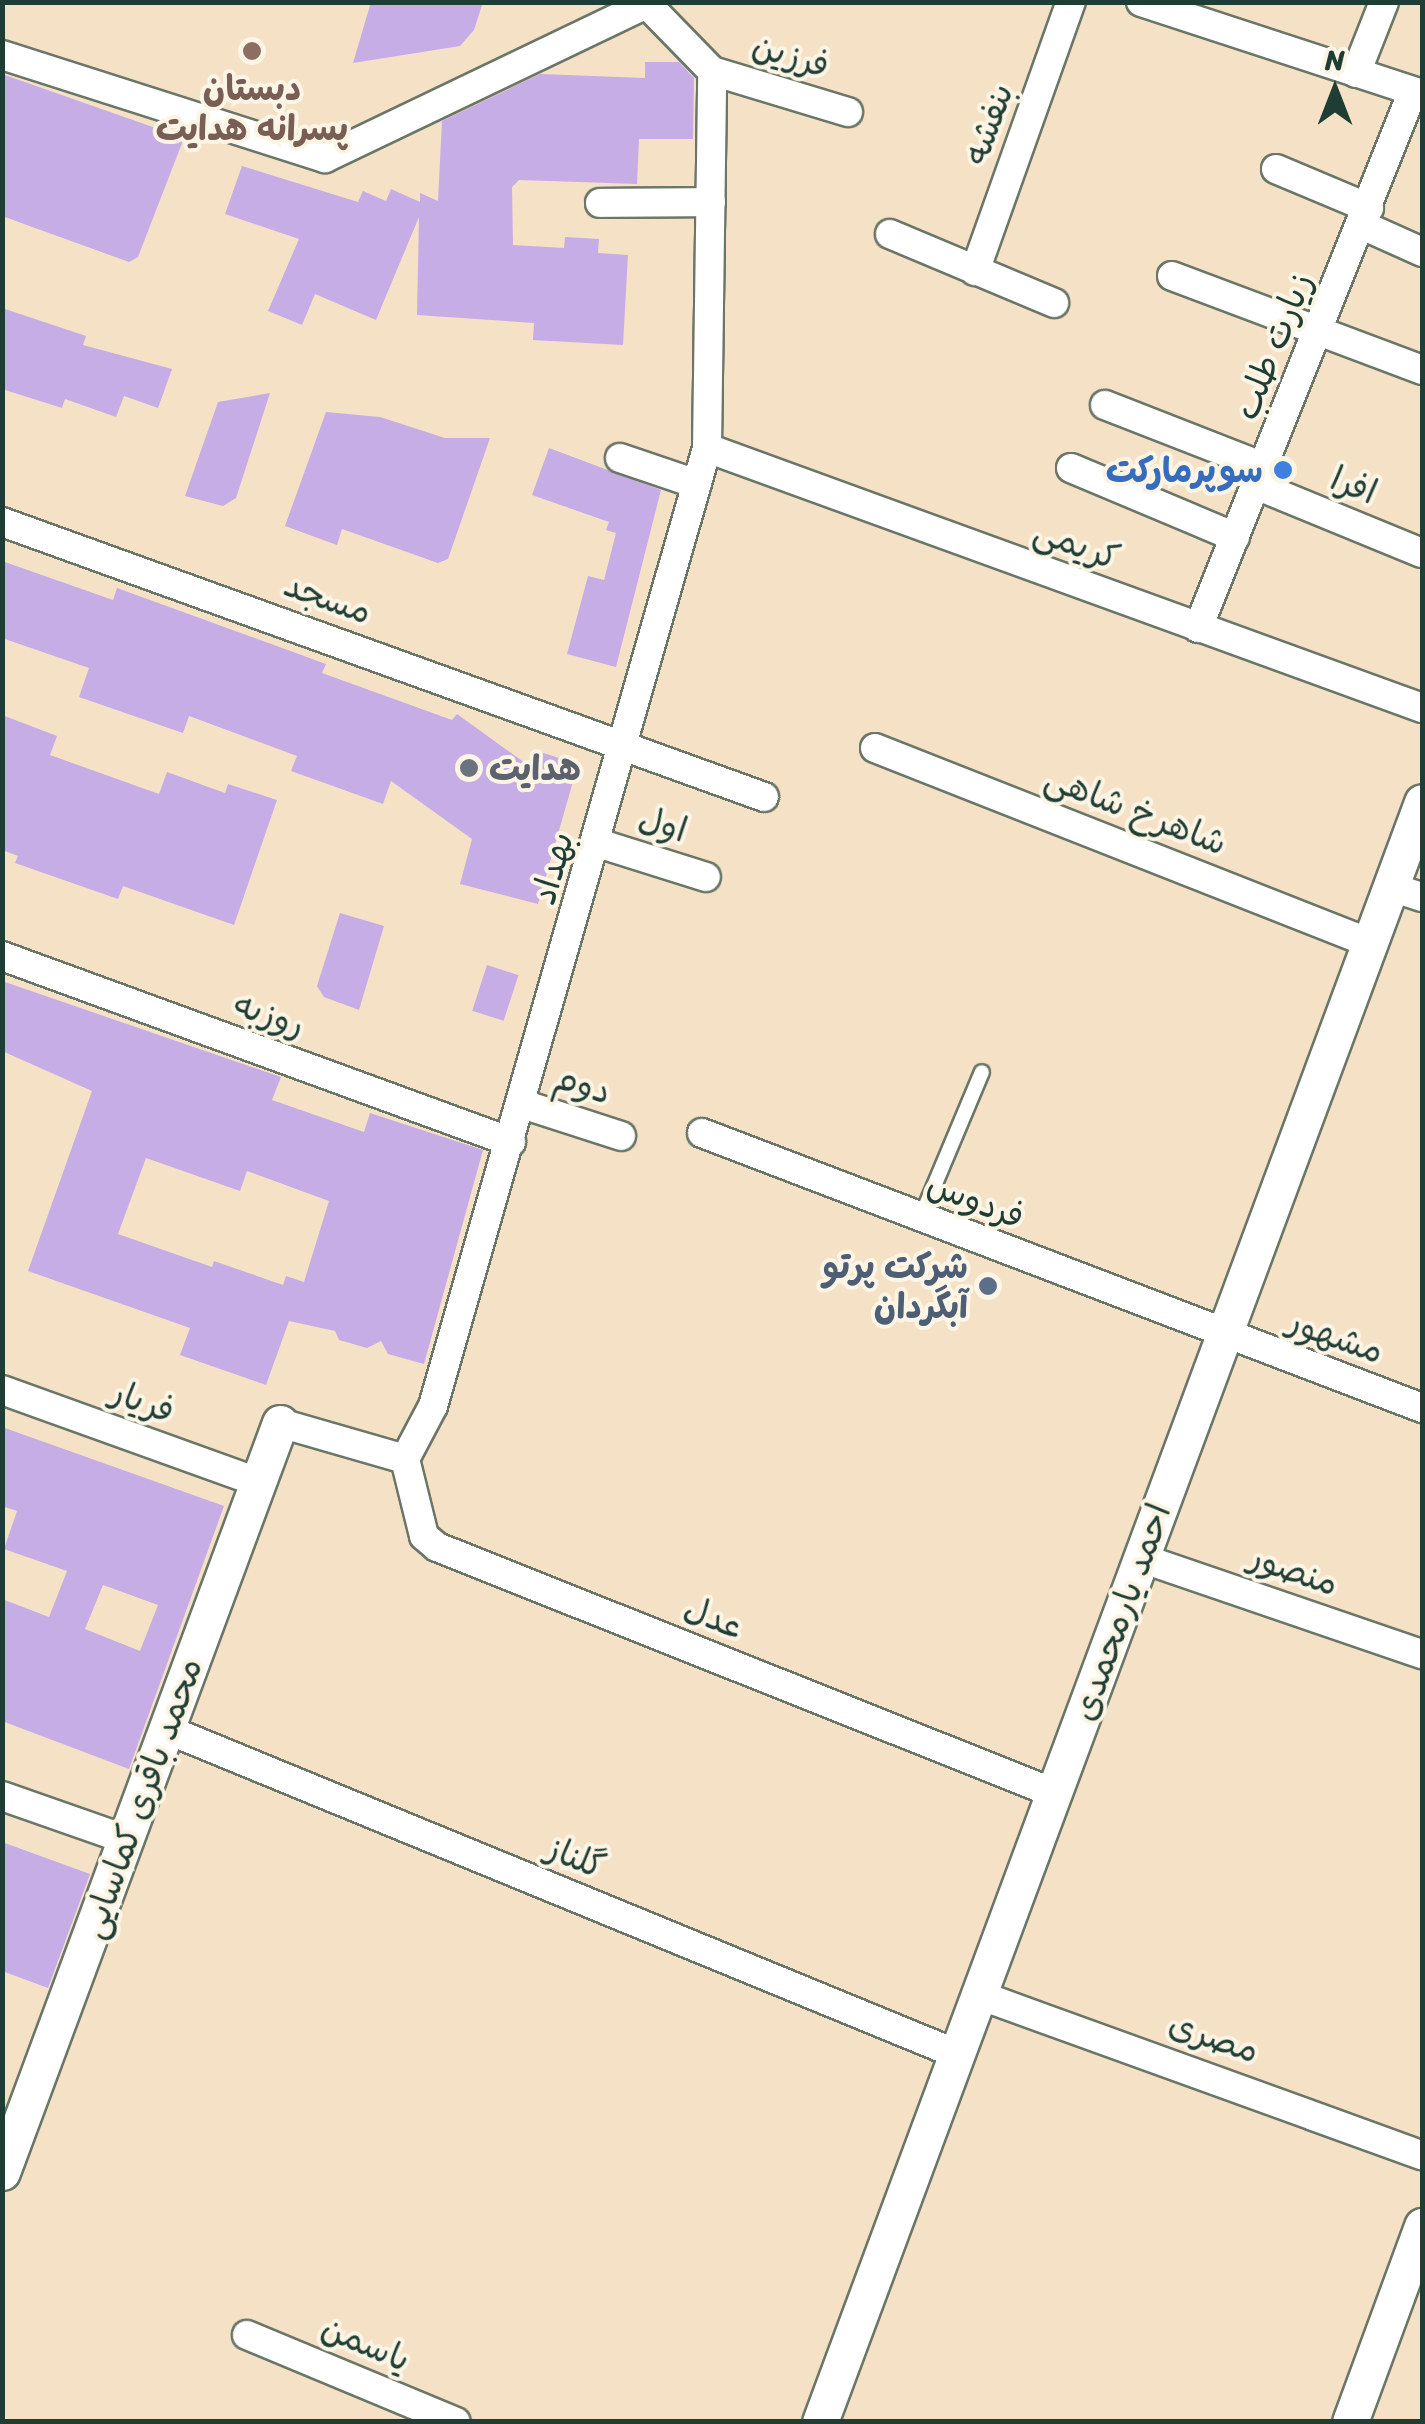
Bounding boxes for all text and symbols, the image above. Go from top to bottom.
street label: فرزین [748,23,834,87]
text: N [1325,35,1345,84]
marker: دبستان پسرانه هدایت [241,40,263,62]
north arrow [1285,40,1385,140]
place label: دبستان پسرانه هدایت [156,67,348,149]
street label: بنفشه [954,78,1022,170]
street label: زیارت طلب [1225,266,1321,426]
place label: سوپرمارکت [1106,449,1263,491]
street label: افرا [1325,457,1383,513]
marker: سوپرمارکت [1272,459,1294,481]
street label: کریمی [1028,509,1126,579]
street label: مسجد [279,563,377,633]
place label: هدایت [489,747,581,789]
street label: شاهرخ شاهی [1039,756,1233,864]
marker: هدایت [458,757,480,779]
street label: اول [634,797,692,851]
street label: بهداد [522,827,582,909]
street label: روزبه [227,982,311,1046]
street label: دوم [549,1055,617,1113]
street label: فردوس [922,1162,1030,1238]
place label: شرکت پرتو آبگردان [822,1245,968,1327]
marker: شرکت پرتو آبگردان [977,1275,999,1297]
street label: مشهور [1283,1299,1389,1373]
street label: فریار [106,1370,180,1432]
street label: احمد یارمحمدی [1062,1498,1180,1726]
street label: منصور [1244,1535,1344,1605]
street label: عدل [678,1586,750,1648]
street label: محمد باقری کماسایی [71,1652,211,1944]
street label: گلناز [541,1826,611,1888]
street label: مصری [1164,2002,1264,2072]
street label: یاسمن [315,2306,417,2380]

